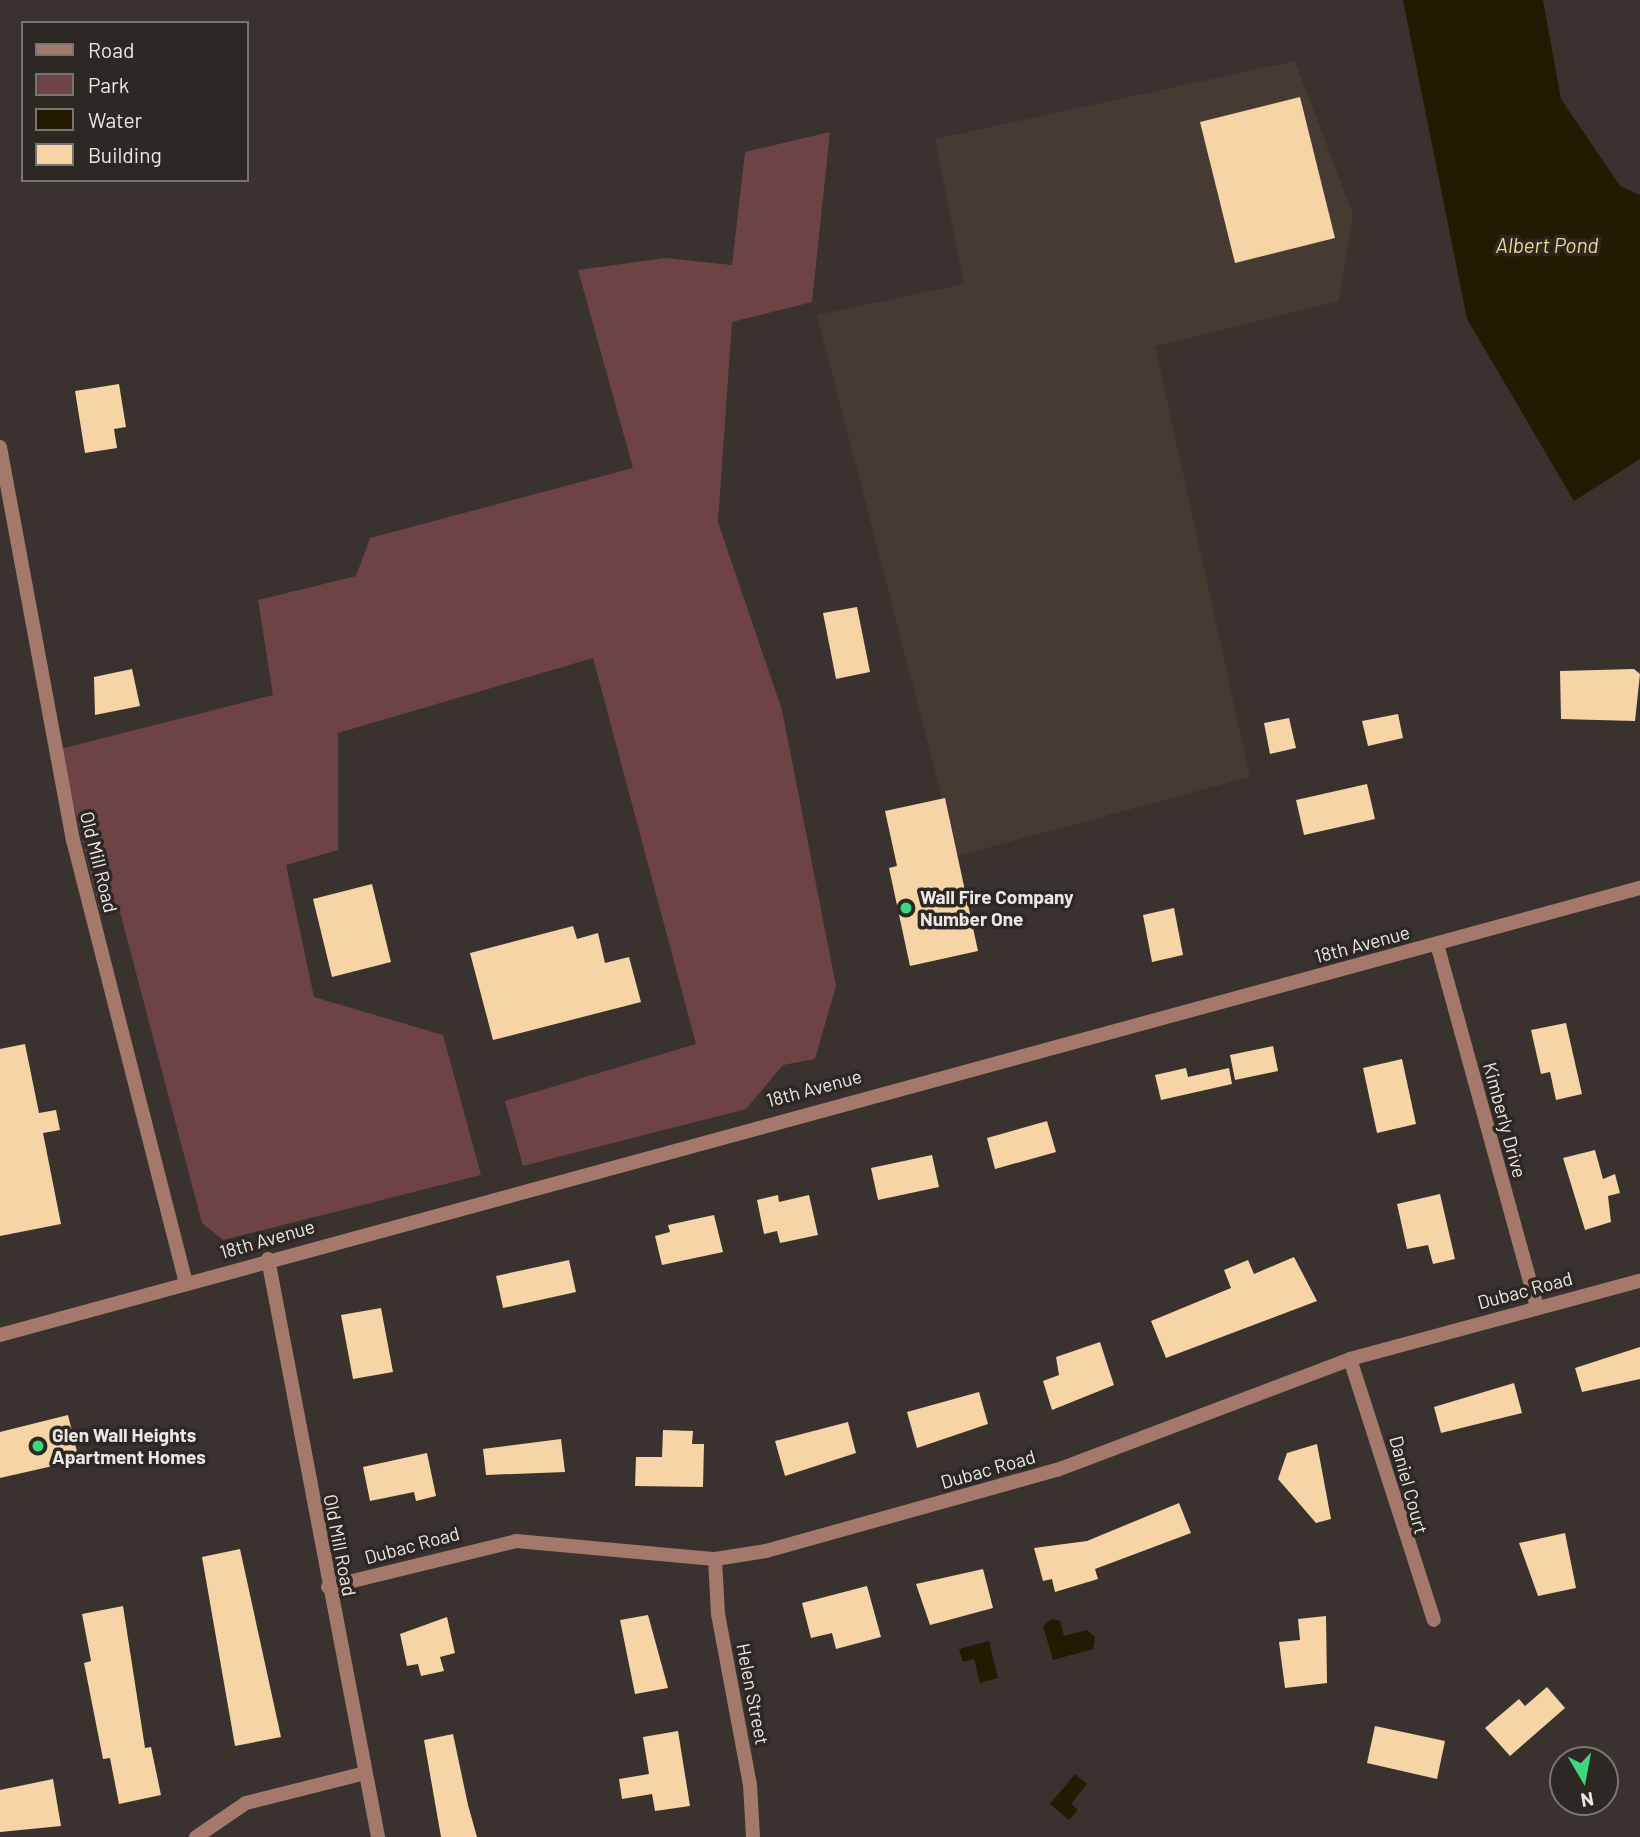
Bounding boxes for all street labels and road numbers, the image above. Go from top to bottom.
street label: Old Mill Road [75,809,123,915]
street label: 18th Avenue [1312,920,1412,968]
street label: Kimberly Drive [1479,1060,1531,1180]
street label: 18th Avenue [764,1064,864,1112]
street label: 18th Avenue [217,1215,317,1263]
street label: Dubac Road [1475,1266,1575,1314]
street label: Daniel Court [1385,1433,1433,1537]
street label: Dubac Road [938,1445,1038,1493]
street label: Old Mill Road [319,1492,361,1598]
street label: Dubac Road [362,1521,462,1569]
street label: Helen Street [732,1641,774,1747]

